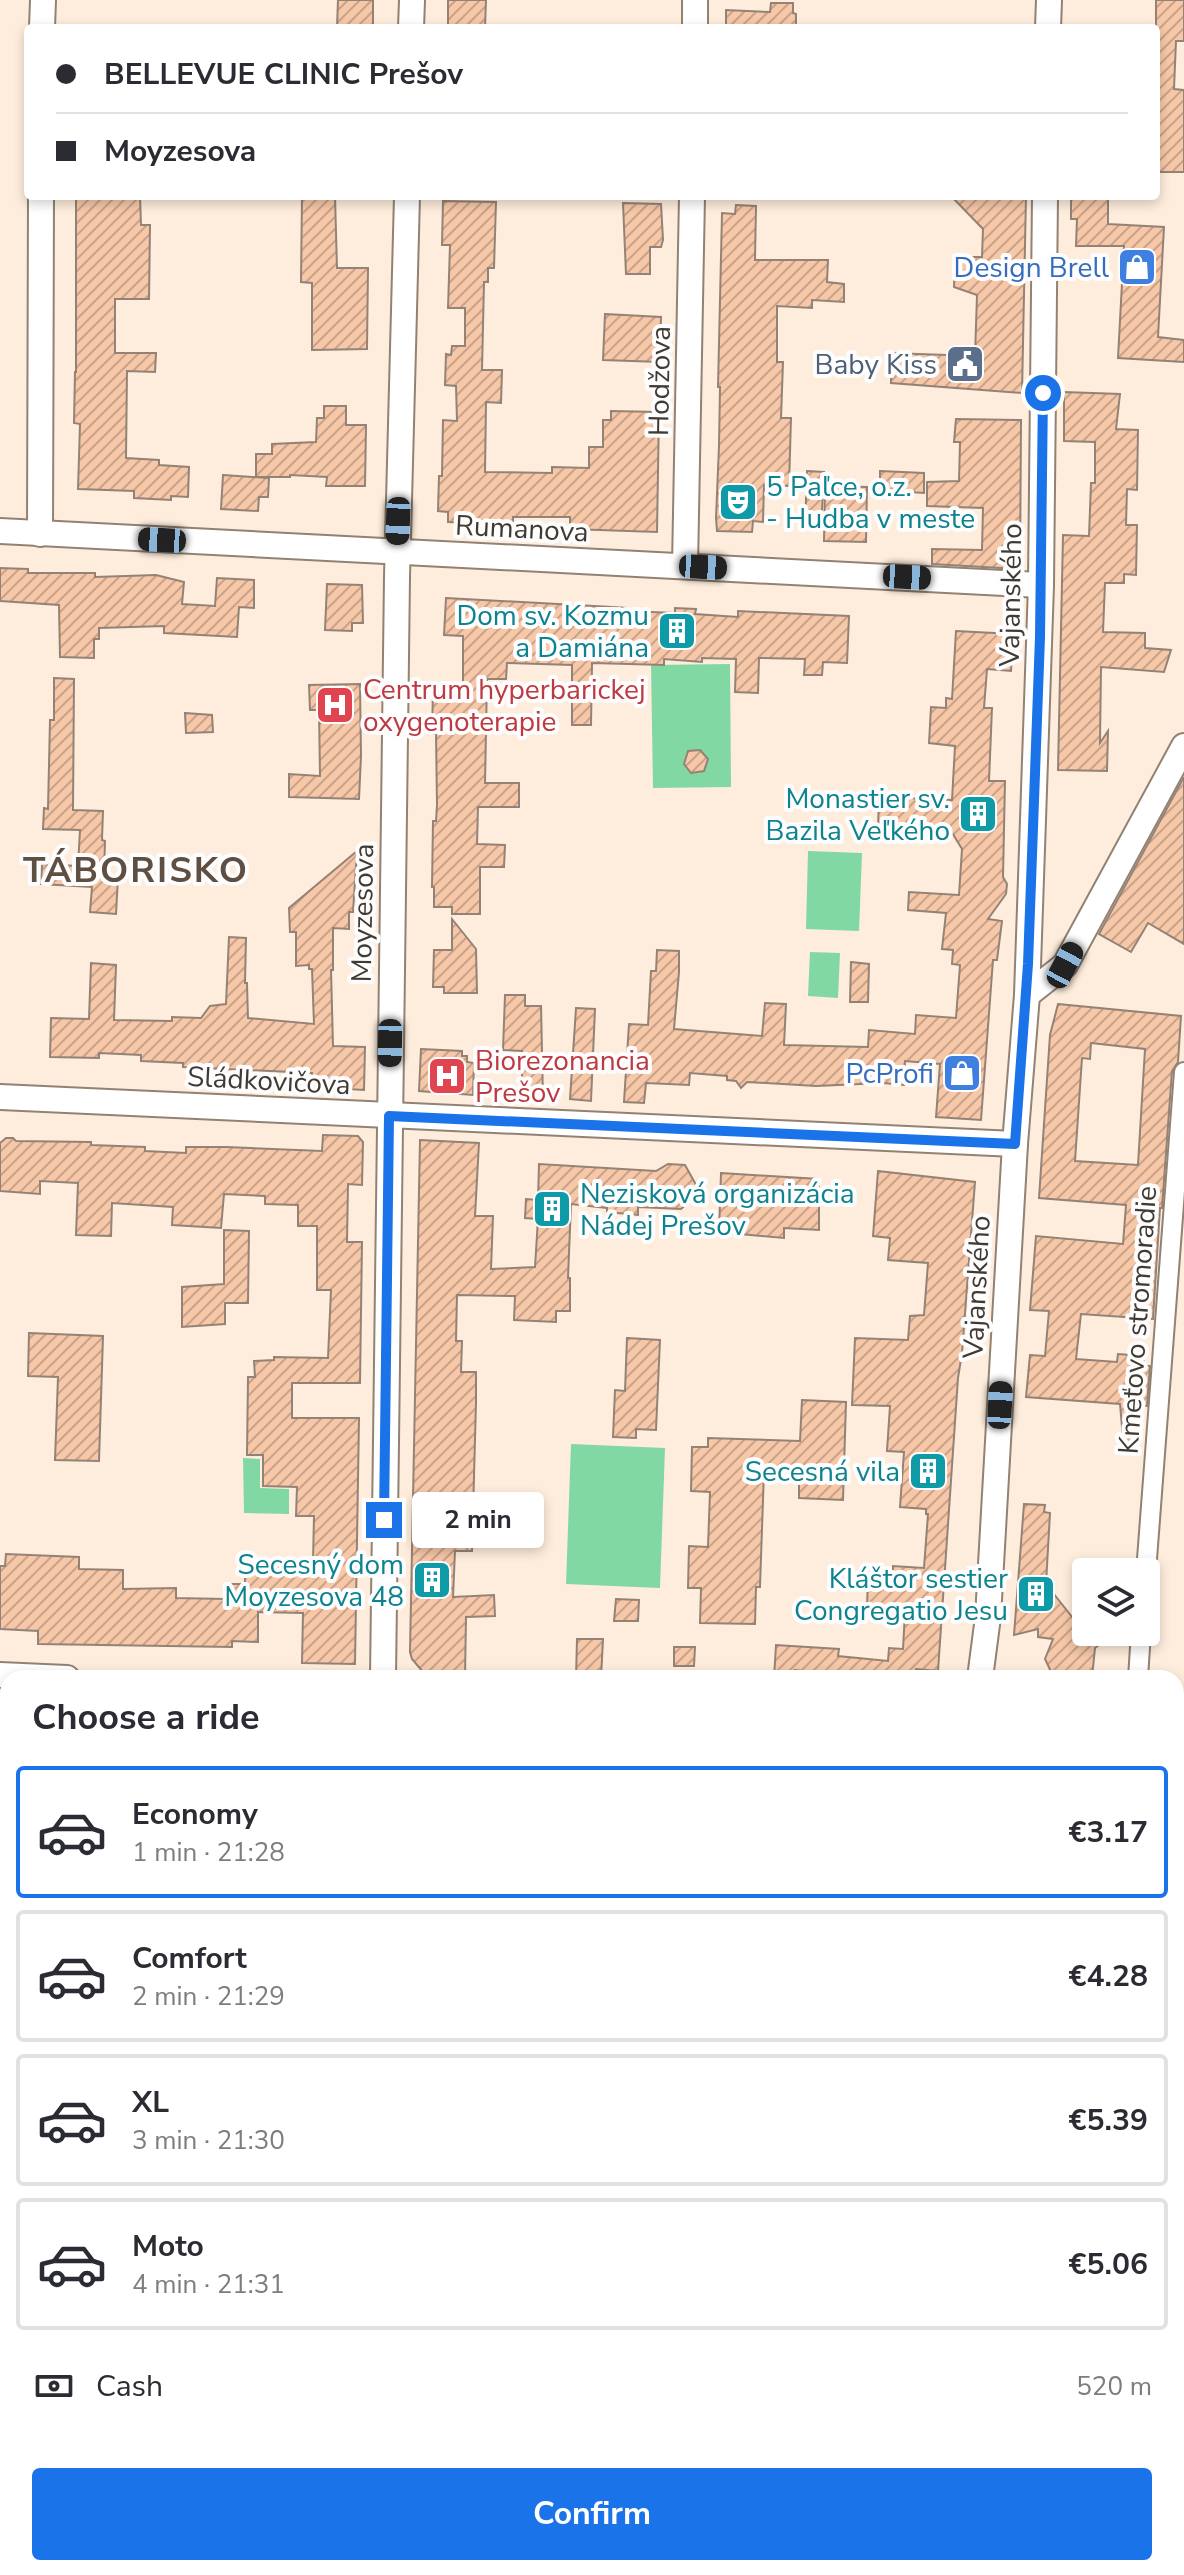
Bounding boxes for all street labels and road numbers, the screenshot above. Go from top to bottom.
street label: Hodžova [640,326,680,436]
street label: Rumanova [454,507,590,551]
street label: Vajanského [991,523,1031,668]
street label: Moyzesova [343,843,383,983]
street label: Sládkovičova [186,1058,352,1104]
street label: Kmeťovo stromoradie [1110,1185,1166,1456]
street label: Vajanského [954,1214,1000,1361]

